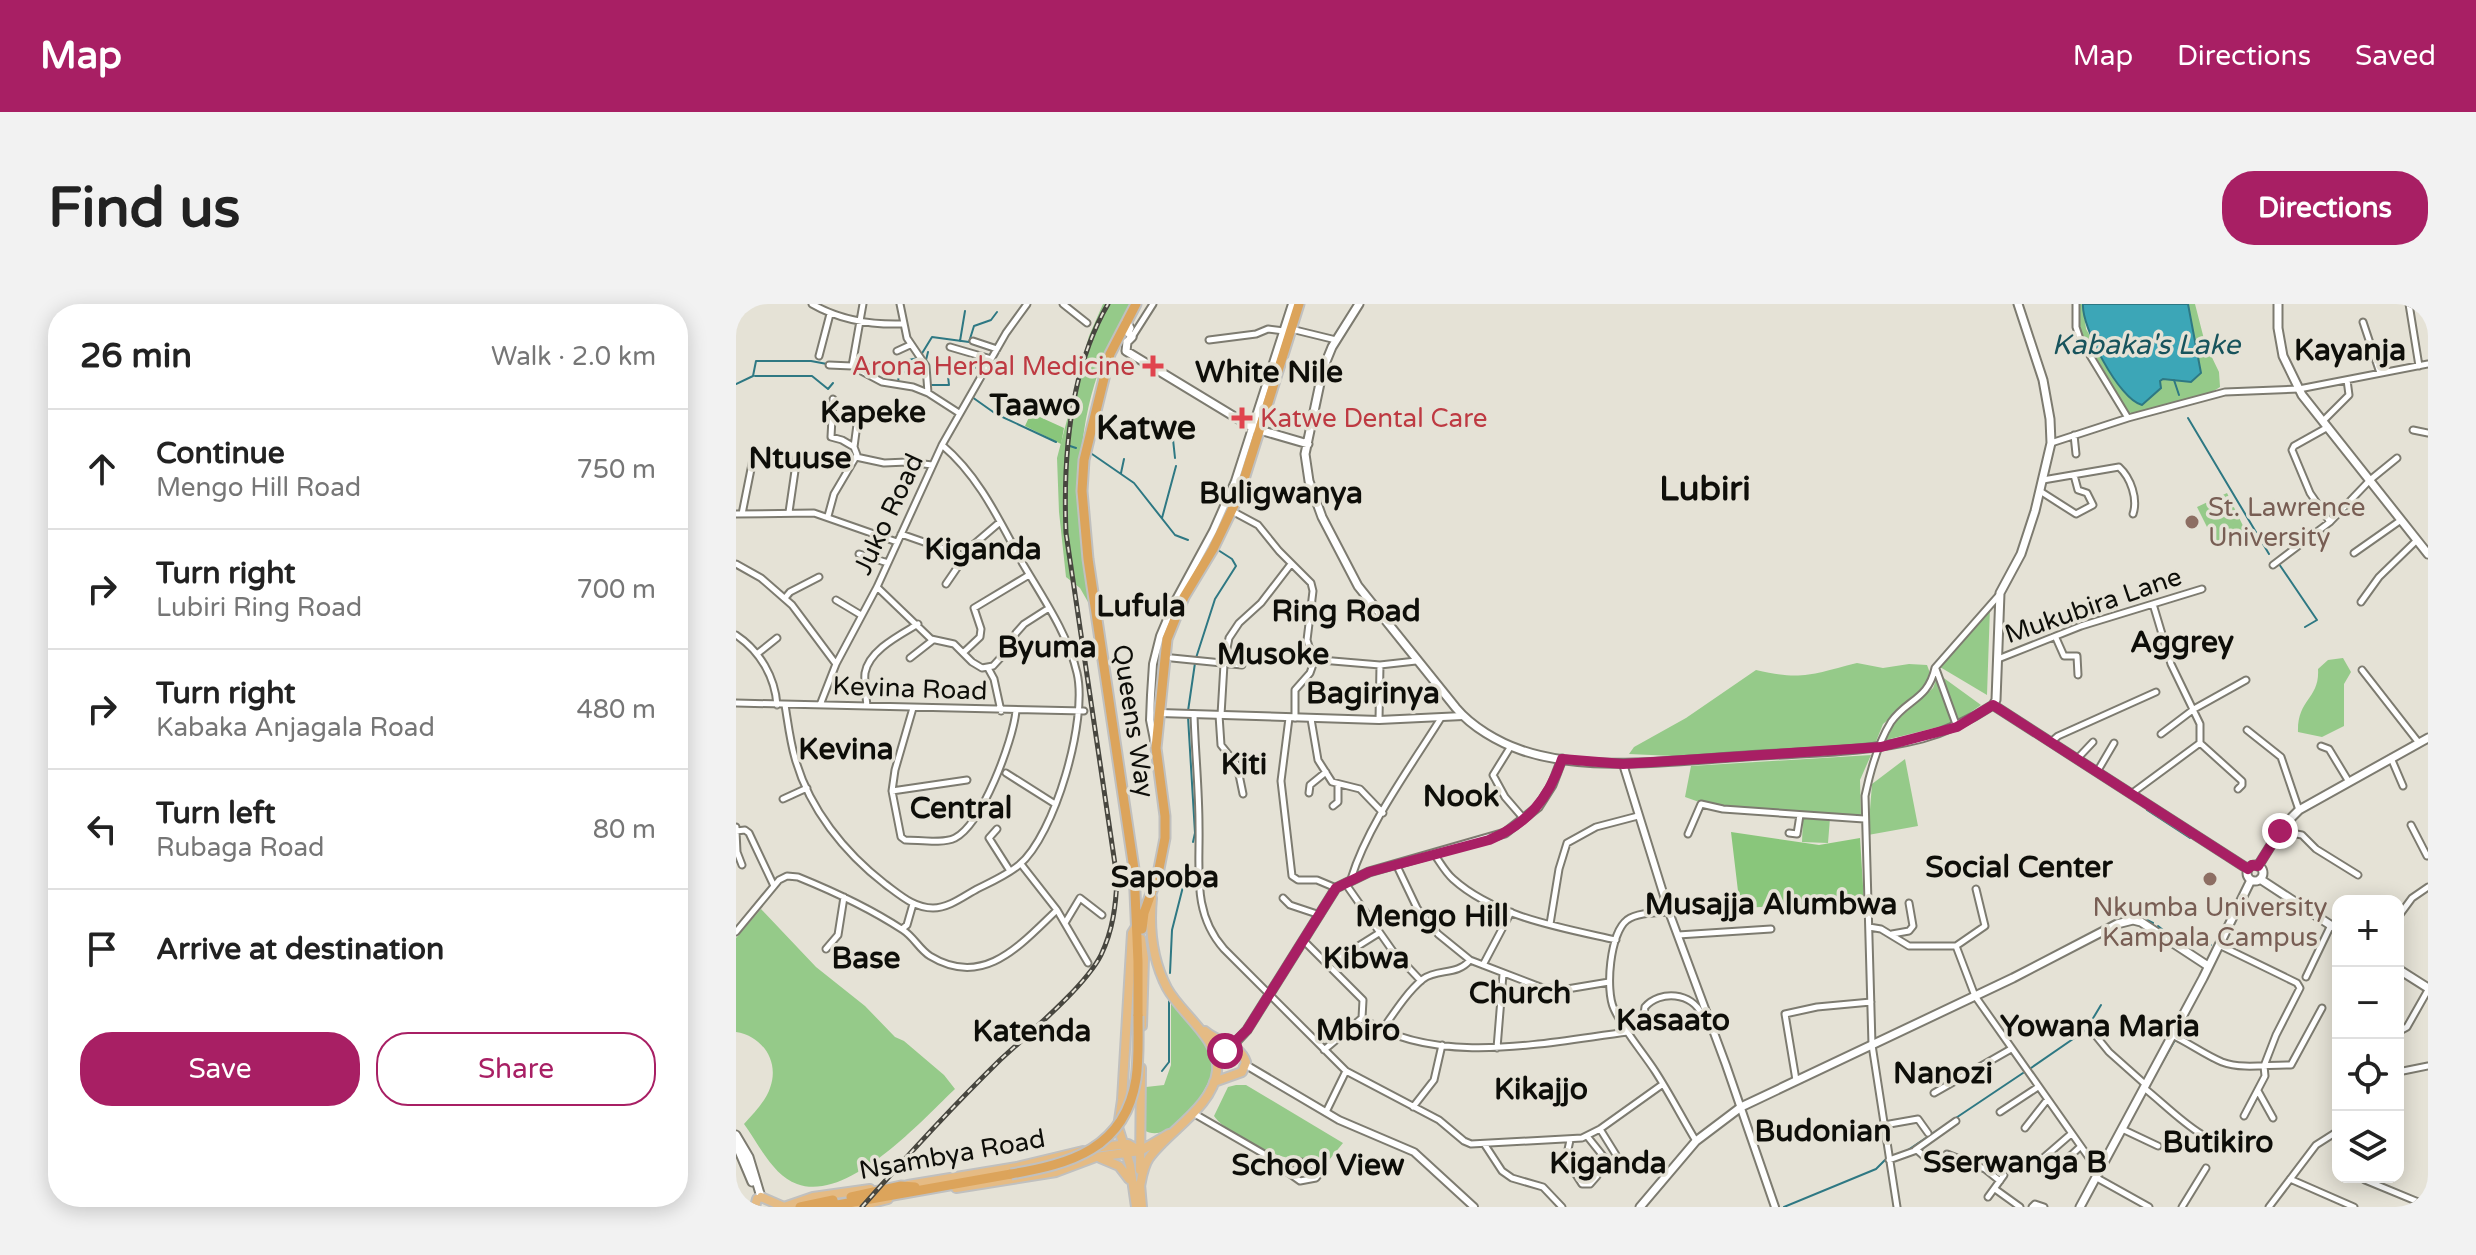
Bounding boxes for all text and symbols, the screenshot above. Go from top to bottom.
text: Map [40,33,122,79]
text: Map [2073,39,2133,73]
text: Directions [2177,39,2311,73]
text: Saved [2355,39,2436,73]
button: Directions [2222,171,2428,245]
text: Find us [48,175,240,242]
water label: Kabaka's Lake [2052,328,2242,362]
district label: Kayanja [2294,332,2406,369]
text: 26 min [80,336,192,377]
text: Walk · 2.0 km [491,341,656,372]
place label: Arona Herbal Medicine [852,351,1135,382]
district label: White Nile [1195,354,1343,391]
marker: Arona Herbal Medicine [1142,355,1164,377]
district label: Taawo [988,387,1081,424]
district label: Kapeke [820,394,926,431]
place label: Katwe Dental Care [1260,403,1487,434]
marker: Katwe Dental Care [1231,407,1253,429]
district label: Katwe [1096,408,1196,449]
text: Continue [156,435,285,472]
district label: Ntuuse [748,440,852,477]
icon: ahead [80,447,124,491]
street label: Juko Road [847,449,930,580]
text: 750 m [576,454,656,485]
district label: Lubiri [1659,469,1751,510]
text: Mengo Hill Road [156,472,361,503]
district label: Buligwanya [1199,475,1363,512]
place label: St. Lawrence University [2208,492,2365,553]
marker: St. Lawrence University [2183,513,2201,531]
district label: Kiganda [924,531,1042,568]
text: Turn right [156,555,296,592]
street label: Mukubira Lane [2001,561,2186,650]
icon: right [80,567,124,611]
text: 700 m [576,574,656,605]
district label: Lufula [1096,588,1186,625]
text: Lubiri Ring Road [156,592,362,623]
district label: Ring Road [1271,593,1421,630]
district label: Aggrey [2130,624,2234,661]
district label: Byuma [997,629,1097,666]
district label: Musoke [1217,636,1329,673]
street label: Queens Way [1106,642,1161,800]
street label: Kevina Road [832,670,988,707]
text: Turn right [156,675,296,712]
district label: Bagirinya [1306,675,1440,712]
icon: right [80,687,124,731]
text: 480 m [576,694,656,725]
text: Kabaka Anjagala Road [156,712,435,743]
district label: Kevina [798,731,894,768]
district label: Kiti [1221,746,1267,783]
district label: Nook [1423,778,1499,815]
district label: Central [910,790,1012,827]
text: Turn left [156,795,275,832]
icon: left [80,807,124,851]
route end [2262,813,2298,849]
text: 80 m [593,814,656,845]
text: Rubaga Road [156,832,324,863]
district label: Social Center [1925,849,2113,886]
district label: Sapoba [1111,859,1219,896]
marker: Nkumba University Kampala Campus [2201,870,2219,888]
district label: Musajja Alumbwa [1645,886,1897,923]
place label: Nkumba University Kampala Campus [2093,892,2327,953]
map controls [2332,895,2404,1183]
button: + [2332,895,2404,967]
district label: Mengo Hill [1355,898,1509,935]
icon: arrive [80,927,124,971]
text: Arrive at destination [156,931,444,968]
district label: Base [831,940,901,977]
district label: Kibwa [1323,940,1409,977]
button: − [2332,967,2404,1039]
district label: Church [1469,975,1571,1012]
district label: Kasaato [1616,1002,1730,1039]
district label: Yowana Maria [2000,1008,2200,1045]
district label: Mbiro [1316,1012,1400,1049]
district label: Katenda [973,1013,1091,1050]
button: Save [80,1032,360,1106]
button: Share [376,1032,656,1106]
route start [1207,1033,1243,1069]
button: locate [2332,1039,2404,1111]
district label: Nanozi [1893,1055,1993,1092]
district label: Kikajjo [1494,1071,1588,1108]
button: layers [2332,1111,2404,1183]
district label: Budonian [1755,1113,1891,1150]
street label: Nsambya Road [857,1123,1047,1186]
district label: Butikiro [2163,1124,2273,1161]
district label: Sserwanga B [1923,1144,2107,1181]
district label: Kiganda [1549,1145,1667,1182]
district label: School View [1231,1147,1405,1184]

